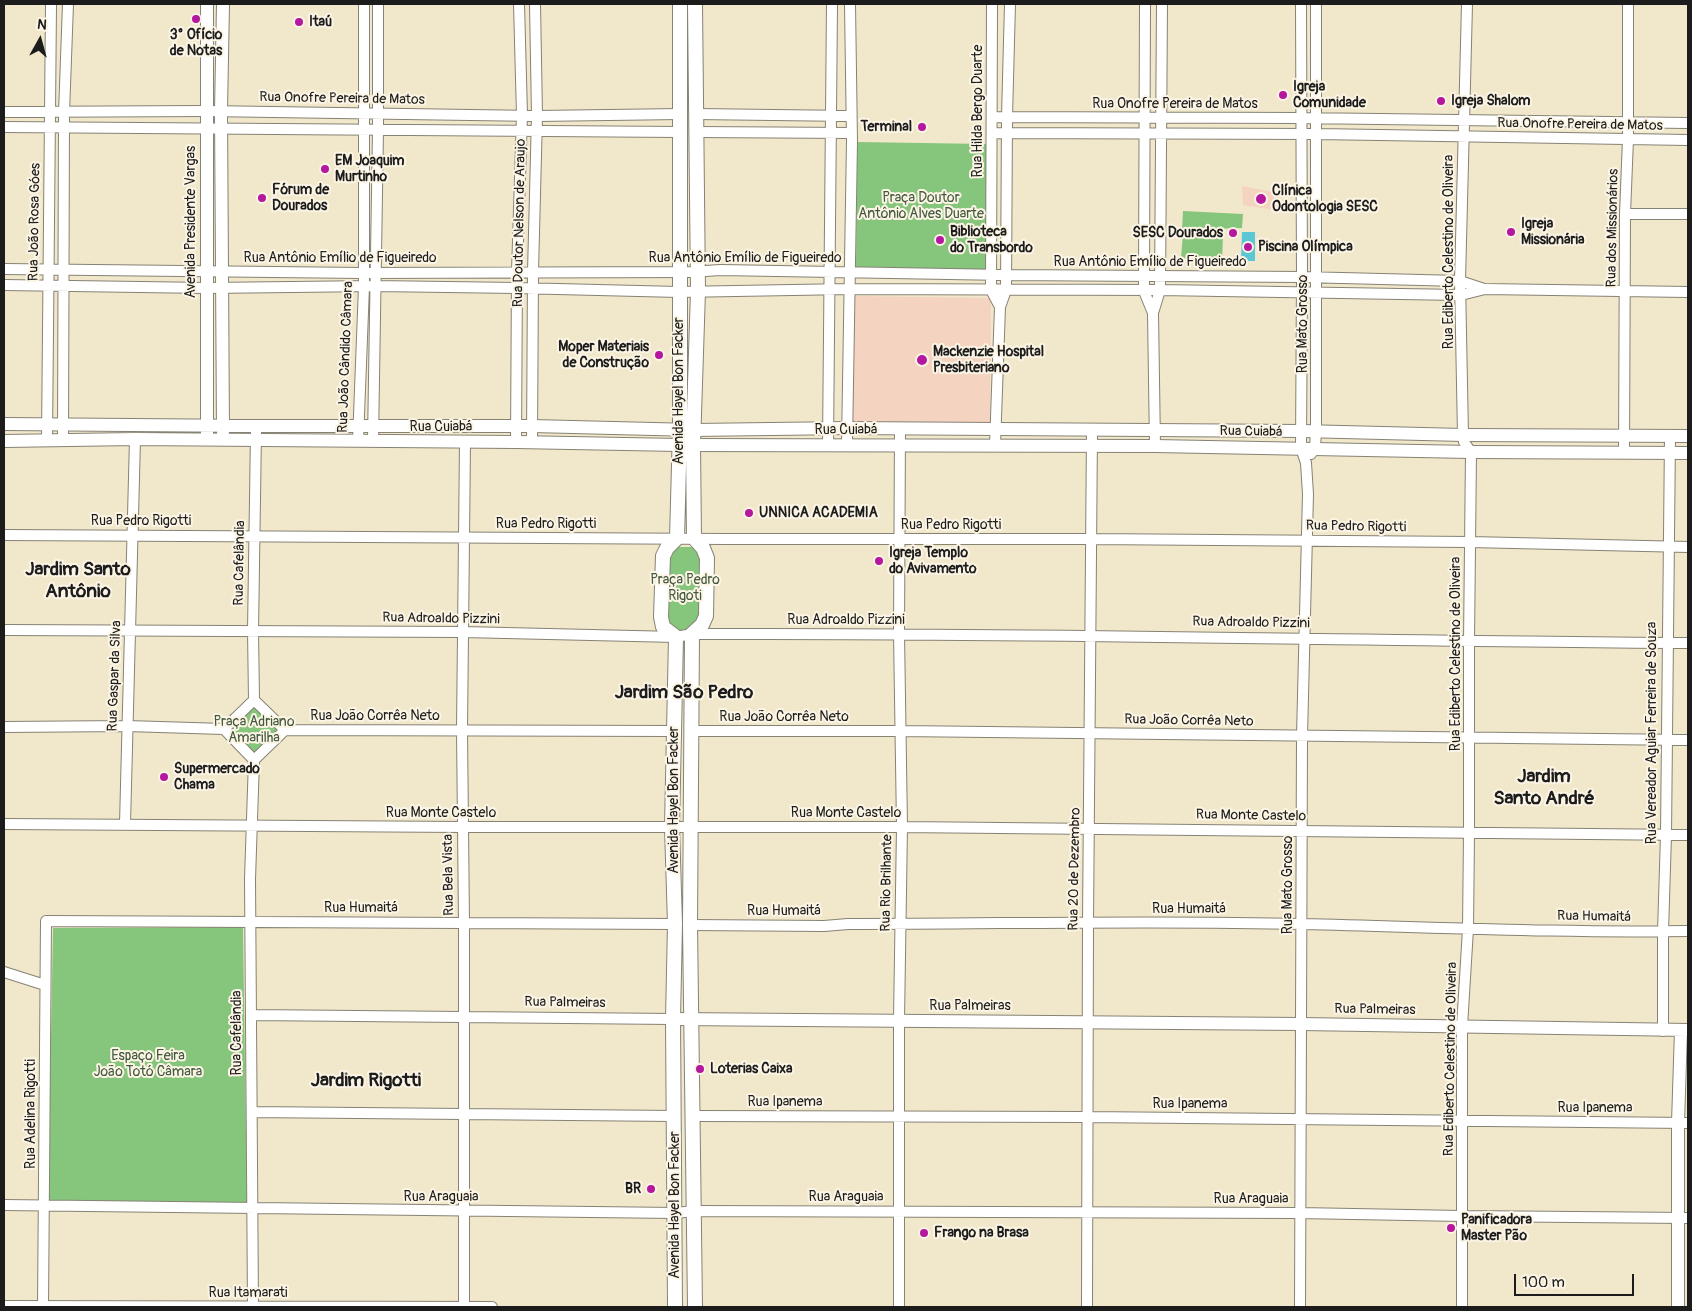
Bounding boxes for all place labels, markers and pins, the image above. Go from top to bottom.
marker: 3° Ofício de Notas [190,13,202,25]
place label: Itaú [309,14,332,30]
marker: Itaú [293,16,305,28]
place label: 3° Ofício de Notas [170,27,222,59]
place label: Igreja Comunidade [1293,79,1366,111]
marker: Igreja Comunidade [1277,89,1289,101]
place label: Igreja Shalom [1451,93,1530,109]
marker: Igreja Shalom [1435,95,1447,107]
place label: Terminal [861,119,912,135]
marker: Terminal [916,121,928,133]
place label: EM Joaquim Murtinho [335,153,404,186]
marker: EM Joaquim Murtinho [319,163,331,175]
place label: Fórum de Dourados [272,182,329,214]
place label: Clínica Odontologia SESC [1272,183,1378,216]
marker: Fórum de Dourados [256,192,268,204]
marker: Clínica Odontologia SESC [1254,192,1268,206]
place label: Igreja Missionária [1521,216,1584,248]
place label: Biblioteca do Transbordo [950,224,1033,256]
place label: SESC Dourados [1133,225,1223,241]
marker: Igreja Missionária [1505,226,1517,238]
marker: SESC Dourados [1227,227,1239,239]
marker: Biblioteca do Transbordo [934,234,946,246]
place label: Piscina Olímpica [1258,239,1353,255]
marker: Piscina Olímpica [1242,241,1254,253]
place label: Moper Materiais de Construção [558,339,649,372]
place label: Mackenzie Hospital Presbiteriano [933,344,1044,377]
marker: Moper Materiais de Construção [653,349,665,361]
marker: Mackenzie Hospital Presbiteriano [915,353,929,367]
place label: UNNICA ACADEMIA [759,505,878,521]
marker: UNNICA ACADEMIA [743,507,755,519]
place label: Igreja Templo do Avivamento [889,545,976,578]
marker: Igreja Templo do Avivamento [873,555,885,567]
place label: Supermercado Chama [174,761,260,794]
marker: Supermercado Chama [158,771,170,783]
place label: Loterias Caixa [710,1061,792,1077]
marker: Loterias Caixa [694,1063,706,1075]
place label: BR [625,1181,641,1197]
marker: BR [645,1183,657,1195]
place label: Panificadora Master Pão [1461,1212,1532,1244]
marker: Panificadora Master Pão [1445,1222,1457,1234]
place label: Frango na Brasa [934,1225,1029,1241]
marker: Frango na Brasa [918,1227,930,1239]

